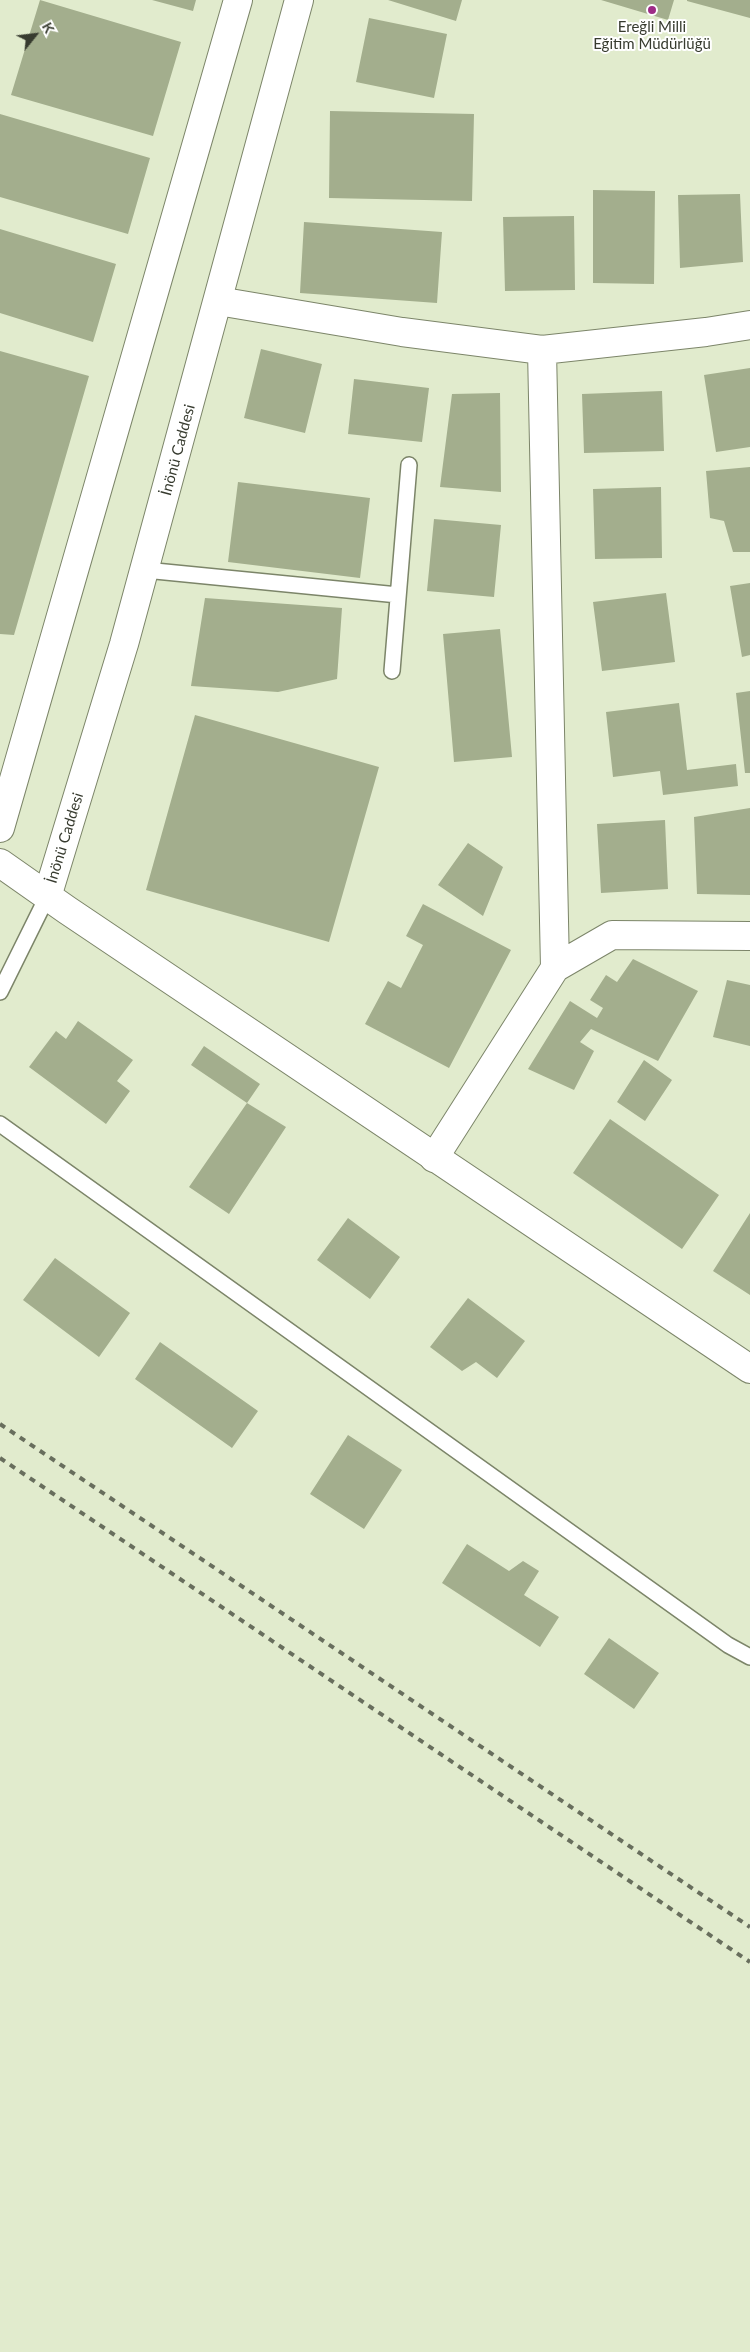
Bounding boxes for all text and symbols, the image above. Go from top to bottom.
marker: Ereğli Milli Eğitim Müdürlüğü [646,4,658,16]
north arrow [10,10,60,60]
place label: Ereğli Milli Eğitim Müdürlüğü [593,18,711,53]
text: K [39,19,58,36]
street label: İnönü Caddesi [157,402,199,498]
street label: İnönü Caddesi [43,791,87,885]

